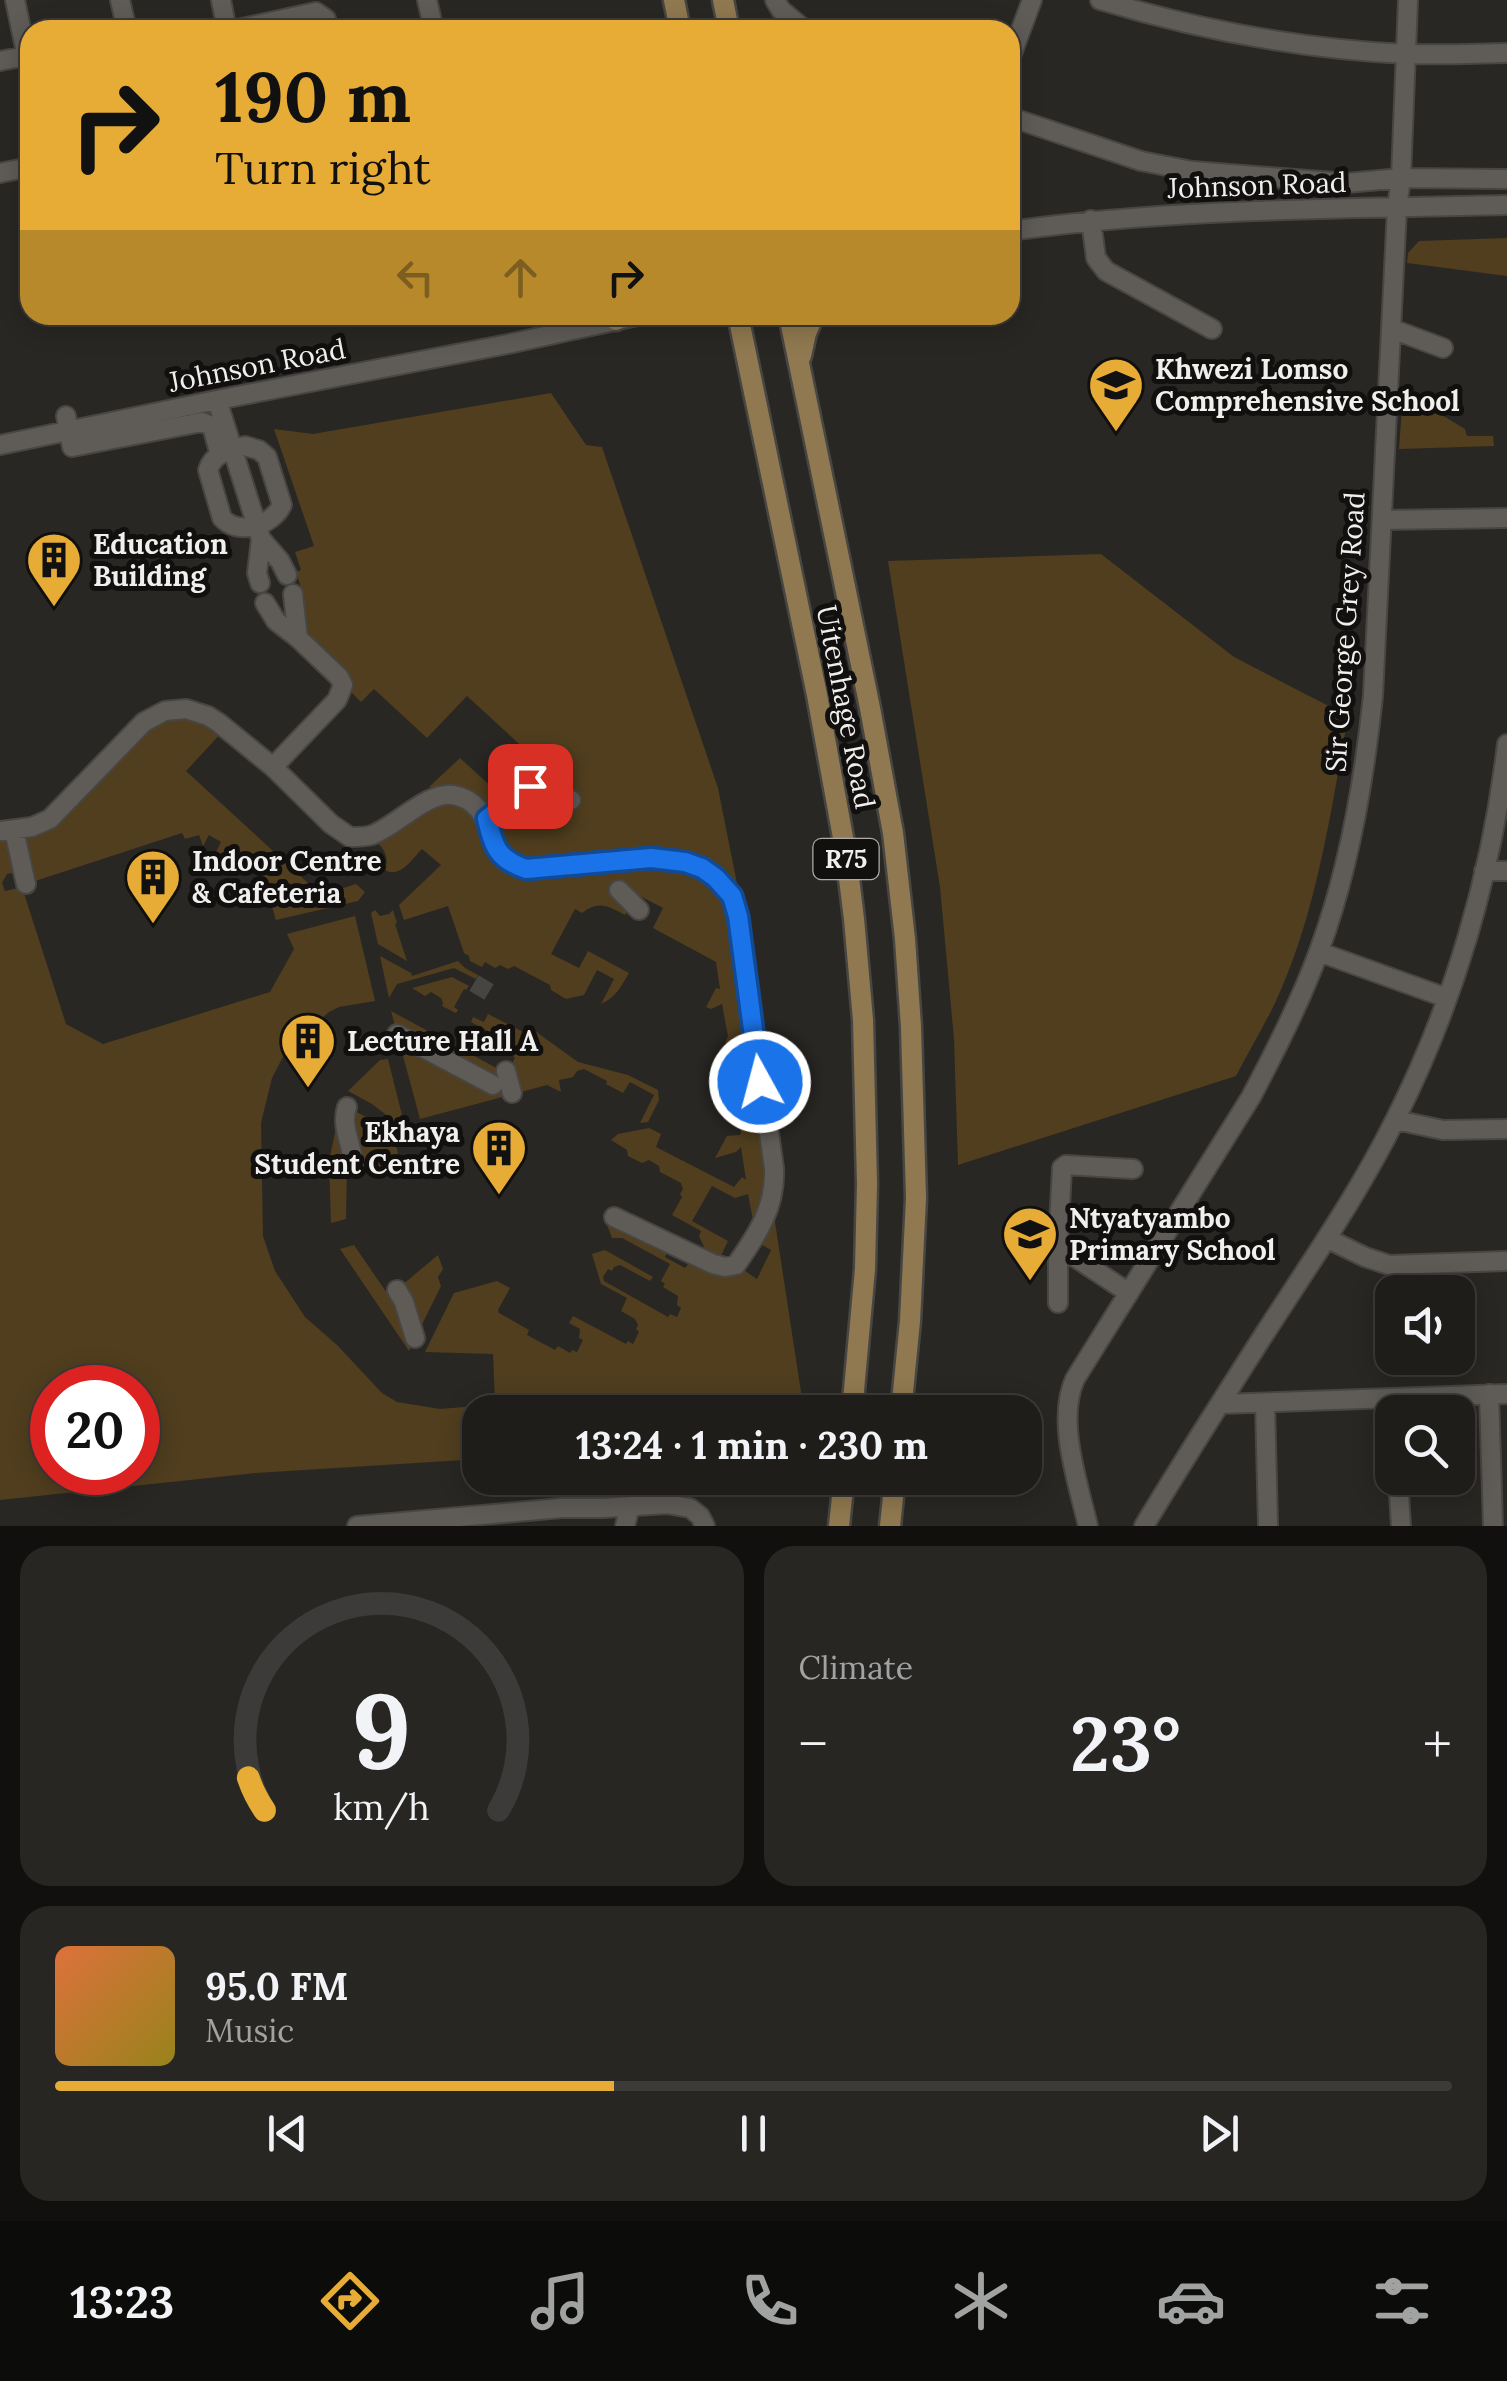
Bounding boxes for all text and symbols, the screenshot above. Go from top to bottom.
text: 190 m [215,52,411,141]
icon: right [50,60,180,190]
text: Turn right [215,139,431,196]
street label: Johnson Road [1166,164,1347,206]
icon: left [388,250,443,305]
icon: ahead [493,250,548,305]
icon: right [598,250,653,305]
street label: Johnson Road [165,330,348,400]
place label: Khwezi Lomso Comprehensive School [1155,351,1460,419]
school or university icon: Khwezi Lomso Comprehensive School [1086,355,1146,434]
street label: Sir George Grey Road [1317,491,1373,773]
place label: Education Building [93,526,228,594]
building icon: Education Building [24,530,84,609]
street label: Uitenhage Road [809,602,883,812]
pin [488,744,573,829]
icon: arrive [503,759,558,814]
road number: R75 [814,839,878,879]
place label: Indoor Centre & Cafeteria [192,843,381,911]
building icon: Indoor Centre & Cafeteria [123,847,183,926]
building icon: Lecture Hall A [278,1011,338,1090]
place label: Lecture Hall A [347,1023,539,1059]
position arrow [708,1030,812,1134]
place label: Ekhaya Student Centre [254,1114,460,1182]
building icon: Ekhaya Student Centre [469,1118,529,1197]
place label: Ntyatyambo Primary School [1069,1200,1276,1268]
school or university icon: Ntyatyambo Primary School [1000,1204,1060,1283]
map controls [1375,1275,1475,1495]
button: sound [1375,1275,1475,1375]
speed limit sign: 20 [30,1365,160,1495]
button: search [1375,1395,1475,1495]
text: 13:24 · 1 min · 230 m [576,1421,928,1469]
text: Climate [799,1647,913,1688]
text: 9 [352,1663,412,1796]
text: 23° [1070,1696,1181,1792]
text: − [799,1709,828,1779]
text: + [1423,1709,1452,1779]
text: km/h [333,1784,430,1830]
text: 95.0 FM [205,1962,349,2010]
text: Music [205,2010,294,2051]
icon: previous [260,2106,315,2161]
icon: pause [726,2106,781,2161]
icon: next [1192,2106,1247,2161]
icon: directions [315,2266,385,2336]
icon: music [525,2266,595,2336]
icon: phone [735,2266,805,2336]
icon: climate [946,2266,1016,2336]
icon: car [1156,2266,1226,2336]
icon: filters [1367,2266,1437,2336]
text: 13:23 [70,2273,174,2330]

